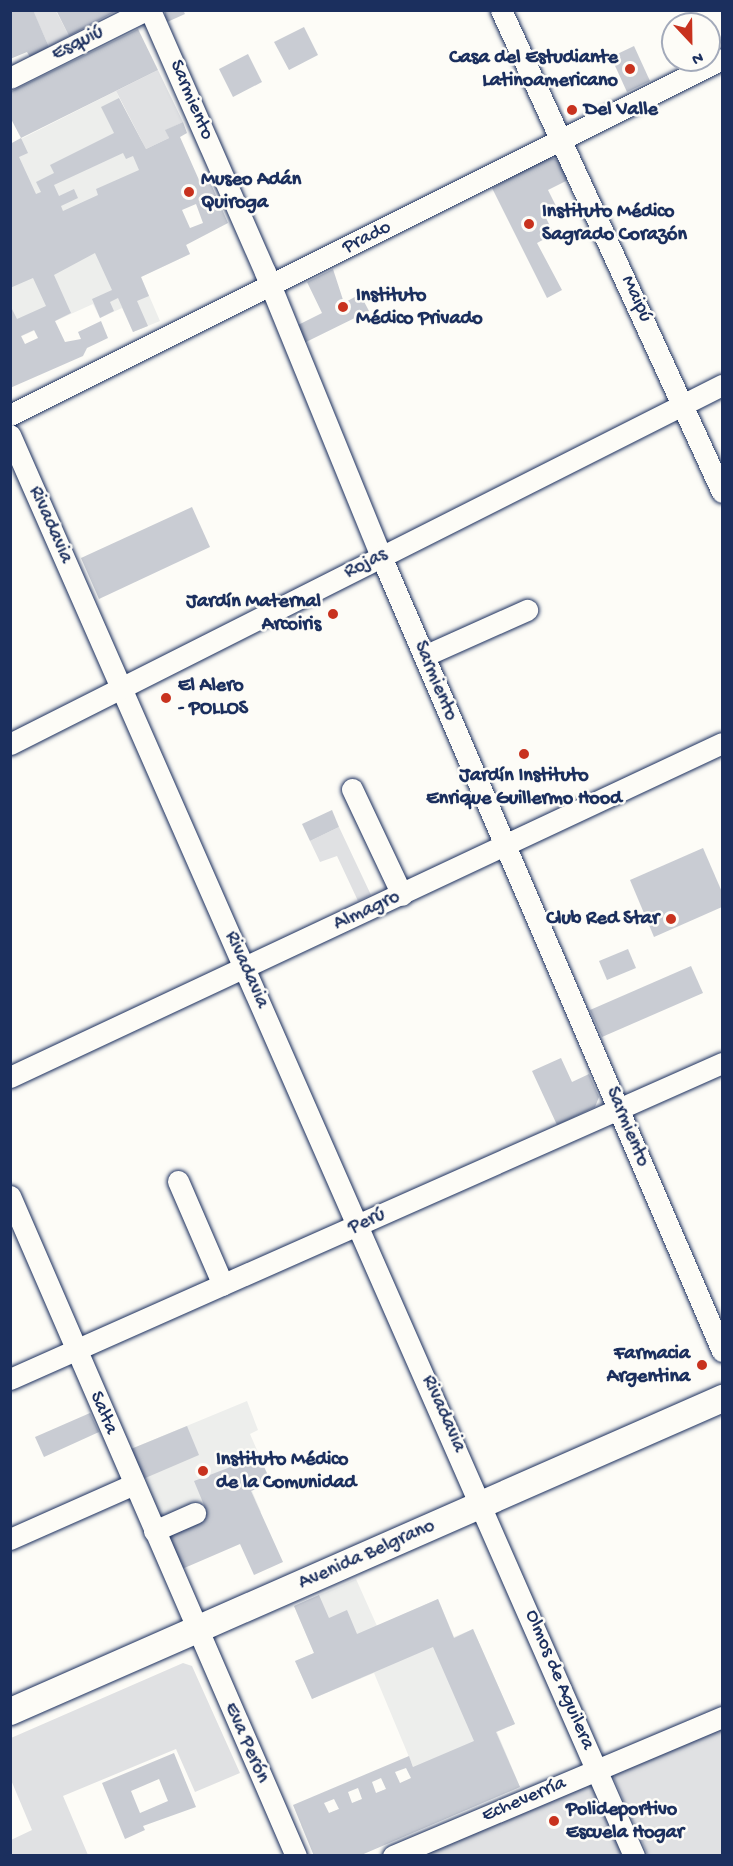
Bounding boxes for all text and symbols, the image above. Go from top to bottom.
north arrow [661,12,721,72]
street label: Esquiú [48,21,108,67]
place label: Casa del Estudiante Latinoamericano [449,46,618,93]
text: N [689,47,706,68]
street label: Sarmiento [163,56,219,144]
marker: Casa del Estudiante Latinoamericano [623,62,637,76]
place label: Del Valle [584,98,658,122]
marker: Del Valle [565,103,579,117]
place label: Museo Adán Quiroga [201,168,301,215]
marker: Museo Adán Quiroga [182,185,196,199]
place label: Instituto Médico Sagrado Corazón [542,201,687,248]
marker: Instituto Médico Sagrado Corazón [520,215,538,233]
street label: Prado [339,216,395,260]
street label: Maipú [615,272,657,326]
place label: Instituto Médico Privado [356,284,483,331]
marker: Instituto Médico Privado [334,298,352,316]
street label: Rivadavia [22,483,78,567]
street label: Rojas [340,543,392,585]
place label: Jardín Maternal Arcoiris [186,590,321,637]
marker: Jardín Maternal Arcoiris [326,607,340,621]
street label: Sarmiento [407,637,463,725]
place label: El Alero - POLLOS [178,674,248,721]
marker: El Alero - POLLOS [159,691,173,705]
marker: Jardín Instituto Enrique Guillermo Hood [517,747,531,761]
place label: Jardín Instituto Enrique Guillermo Hood [426,764,622,811]
street label: Almagro [330,885,404,937]
place label: Club Red Star [546,907,659,931]
marker: Club Red Star [664,912,678,926]
street label: Rivadavia [218,928,274,1012]
street label: Sarmiento [599,1083,655,1171]
street label: Perú [345,1203,389,1241]
place label: Farmacia Argentina [607,1342,690,1389]
marker: Farmacia Argentina [695,1358,709,1372]
street label: Rivadavia [415,1372,471,1456]
street label: Salta [83,1388,123,1438]
place label: Instituto Médico de la Comunidad [216,1448,356,1495]
marker: Instituto Médico de la Comunidad [194,1462,212,1480]
street label: Avenida Belgrano [295,1514,439,1596]
street label: Olmos de Aguilera [519,1606,599,1754]
street label: Eva Perón [218,1699,274,1787]
street label: Echeverría [478,1772,570,1828]
place label: Polideportivo Escuela Hogar [566,1798,684,1845]
marker: Polideportivo Escuela Hogar [547,1814,561,1828]

